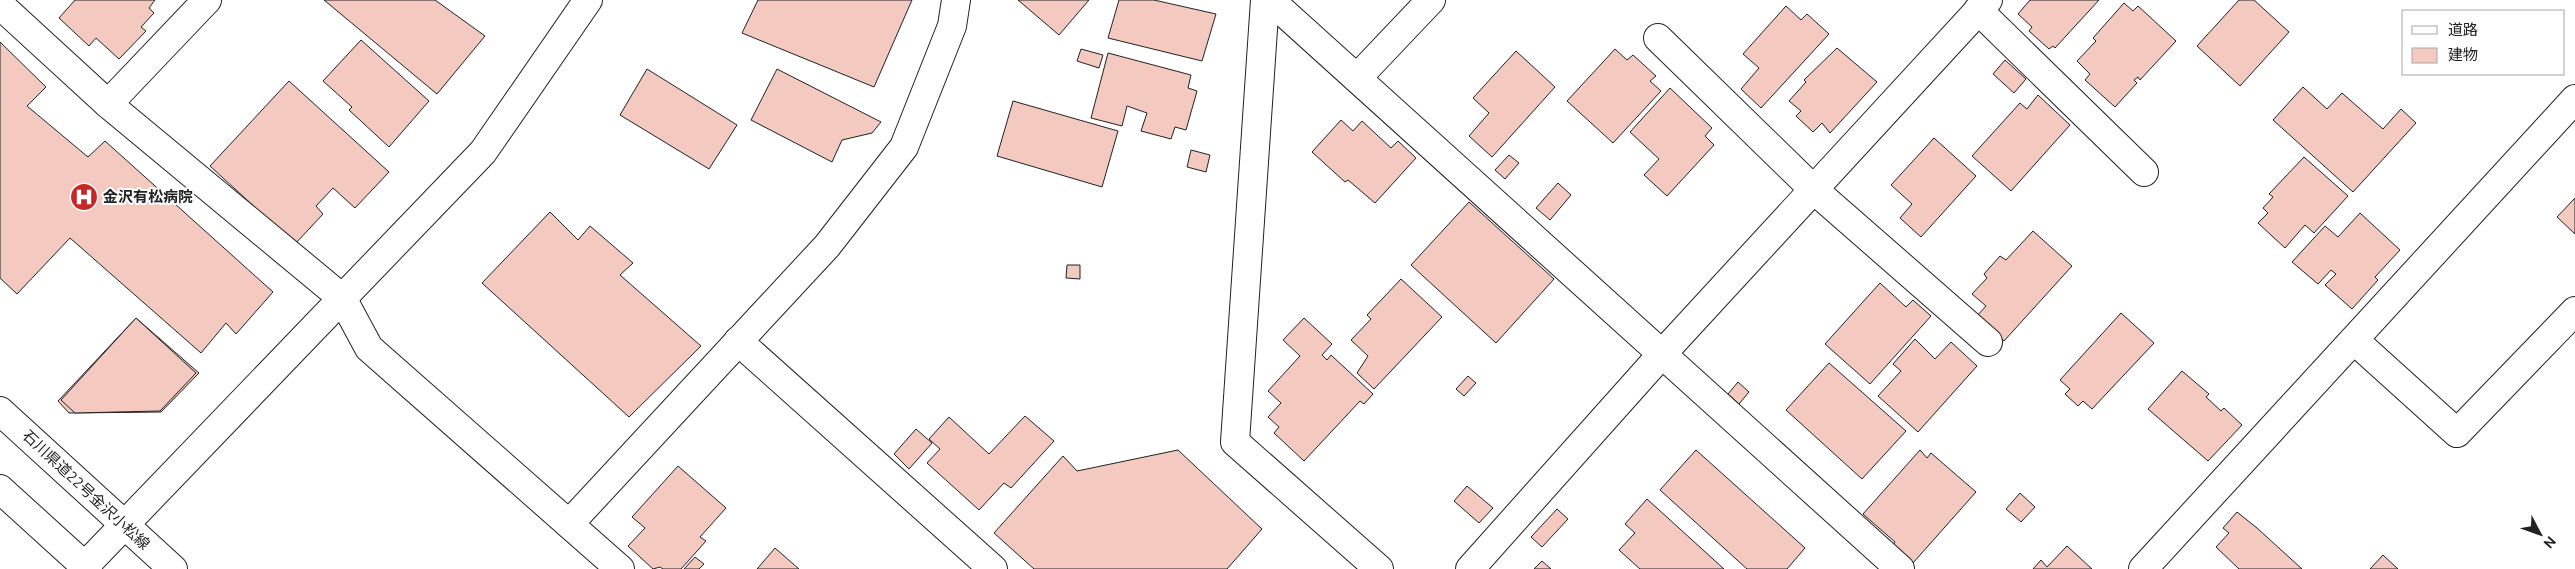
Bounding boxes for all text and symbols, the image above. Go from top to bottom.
legend [2402,10,2565,75]
text: 道路 [2448,21,2478,38]
text: 建物 [2448,46,2478,63]
hospital icon: 金沢有松病院 [69,182,99,212]
place label: 金沢有松病院 [103,188,193,205]
street label: 石川県道22号金沢小松線 [20,426,153,553]
north arrow [2515,509,2565,559]
text: N [2540,533,2559,552]

